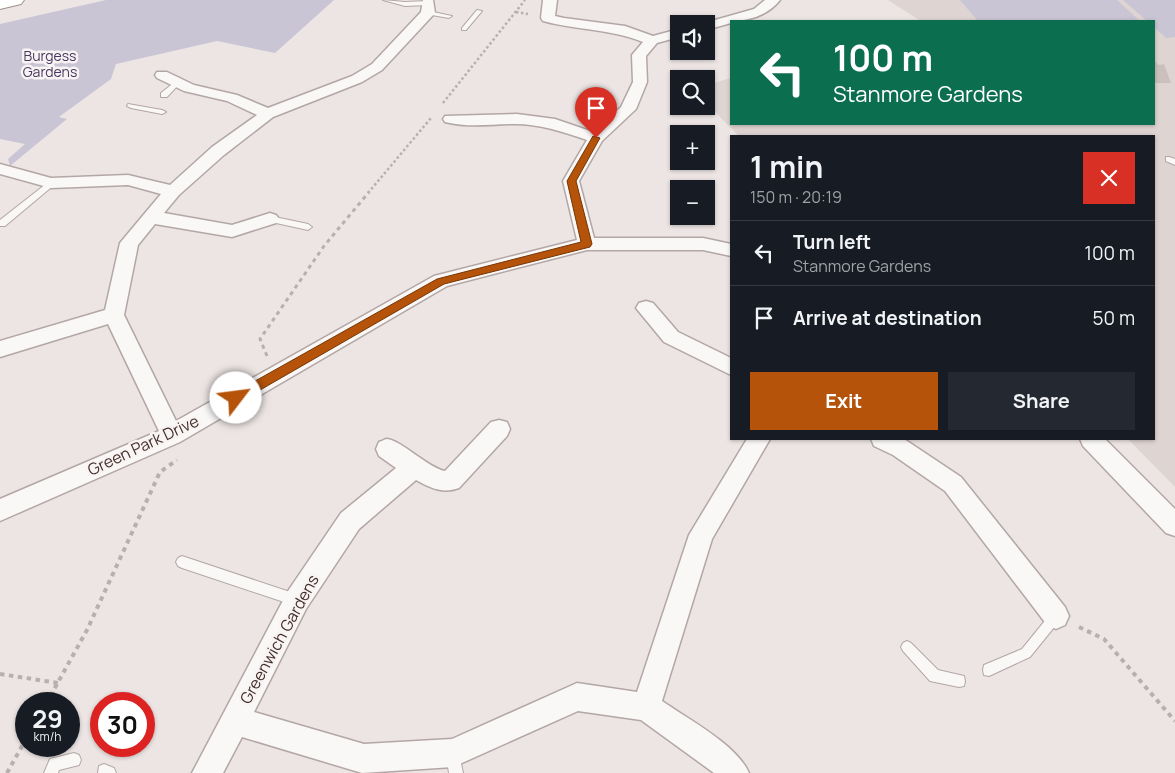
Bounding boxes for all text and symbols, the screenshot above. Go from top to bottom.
map controls [670,15,715,225]
button: sound [670,15,715,60]
text: 100 m [833,34,933,82]
icon: left [750,40,815,105]
park label: Burgess Gardens [23,46,77,81]
button: search [670,70,715,115]
text: Stanmore Gardens [833,79,1023,109]
pin [575,87,617,138]
icon: arrive [582,94,610,122]
button: + [670,125,715,170]
text: 1 min [750,146,823,187]
button: close [1083,152,1135,204]
button: − [670,180,715,225]
text: 150 m · 20:19 [750,186,842,208]
text: Turn left [793,229,871,255]
icon: left [750,239,778,267]
text: 100 m [1084,240,1135,266]
text: Stanmore Gardens [793,255,931,277]
icon: arrive [750,304,778,332]
text: Arrive at destination [793,305,982,331]
text: 50 m [1093,305,1135,331]
position arrow [209,371,261,423]
button: Exit [750,372,938,430]
button: Share [948,372,1135,430]
street label: Green Park Drive [84,410,202,480]
street label: Greenwich Gardens [234,570,324,708]
speed limit sign: 30 [90,692,155,757]
text: 29 [32,701,63,736]
text: km/h [34,728,61,745]

